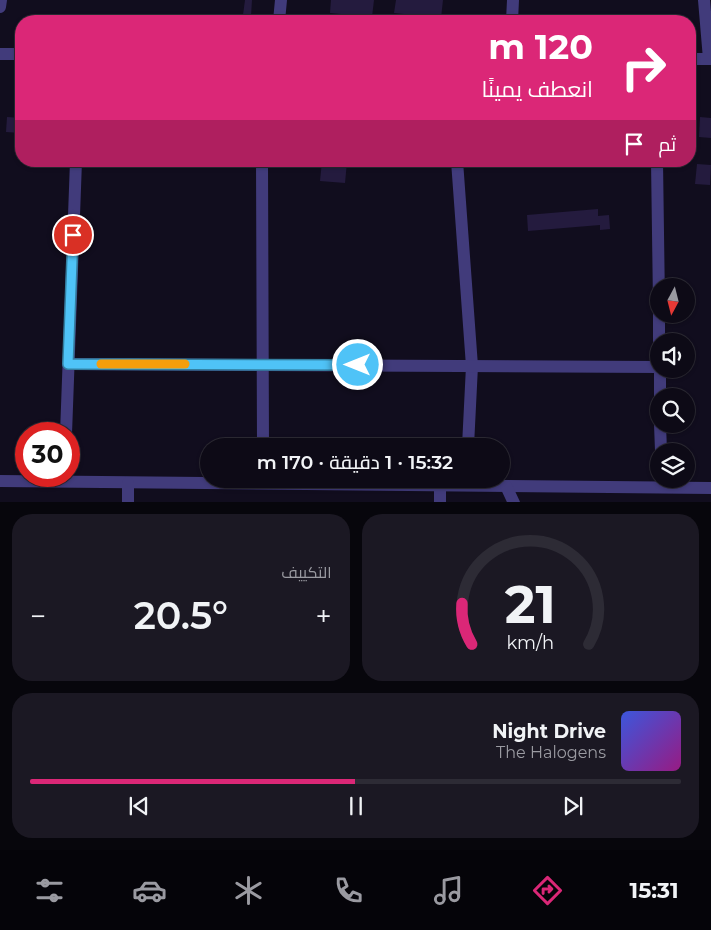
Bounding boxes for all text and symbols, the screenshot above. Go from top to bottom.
text: 120 m [488,25,593,68]
icon: right [611,35,676,100]
text: انعطف يمينًا [482,76,593,103]
icon: arrive [620,130,648,158]
text: ثم [658,133,676,156]
pin [52,214,94,256]
icon: arrive [59,221,87,249]
north arrow [650,278,695,322]
map controls [650,278,695,488]
button: sound [650,333,695,378]
position arrow [331,338,383,390]
button: search [650,388,695,433]
speed limit sign: 30 [15,422,80,487]
button: layers [650,443,695,488]
text: 15:32 · 1 دقيقة · 170 m [257,451,453,474]
text: التكييف [281,563,332,582]
text: 21 [505,573,556,636]
text: 20.5° [134,592,228,639]
text: − [30,599,46,633]
text: + [315,599,332,633]
text: km/h [506,632,554,653]
text: Night Drive [492,720,606,743]
text: The Halogens [496,743,606,762]
icon: previous [125,792,153,820]
icon: pause [342,792,370,820]
icon: next [559,792,587,820]
icon: filters [32,873,67,908]
icon: car [132,873,167,908]
icon: climate [231,873,266,908]
icon: phone [331,873,366,908]
icon: music [431,873,466,908]
icon: directions [530,873,565,908]
text: 15:31 [630,877,679,904]

